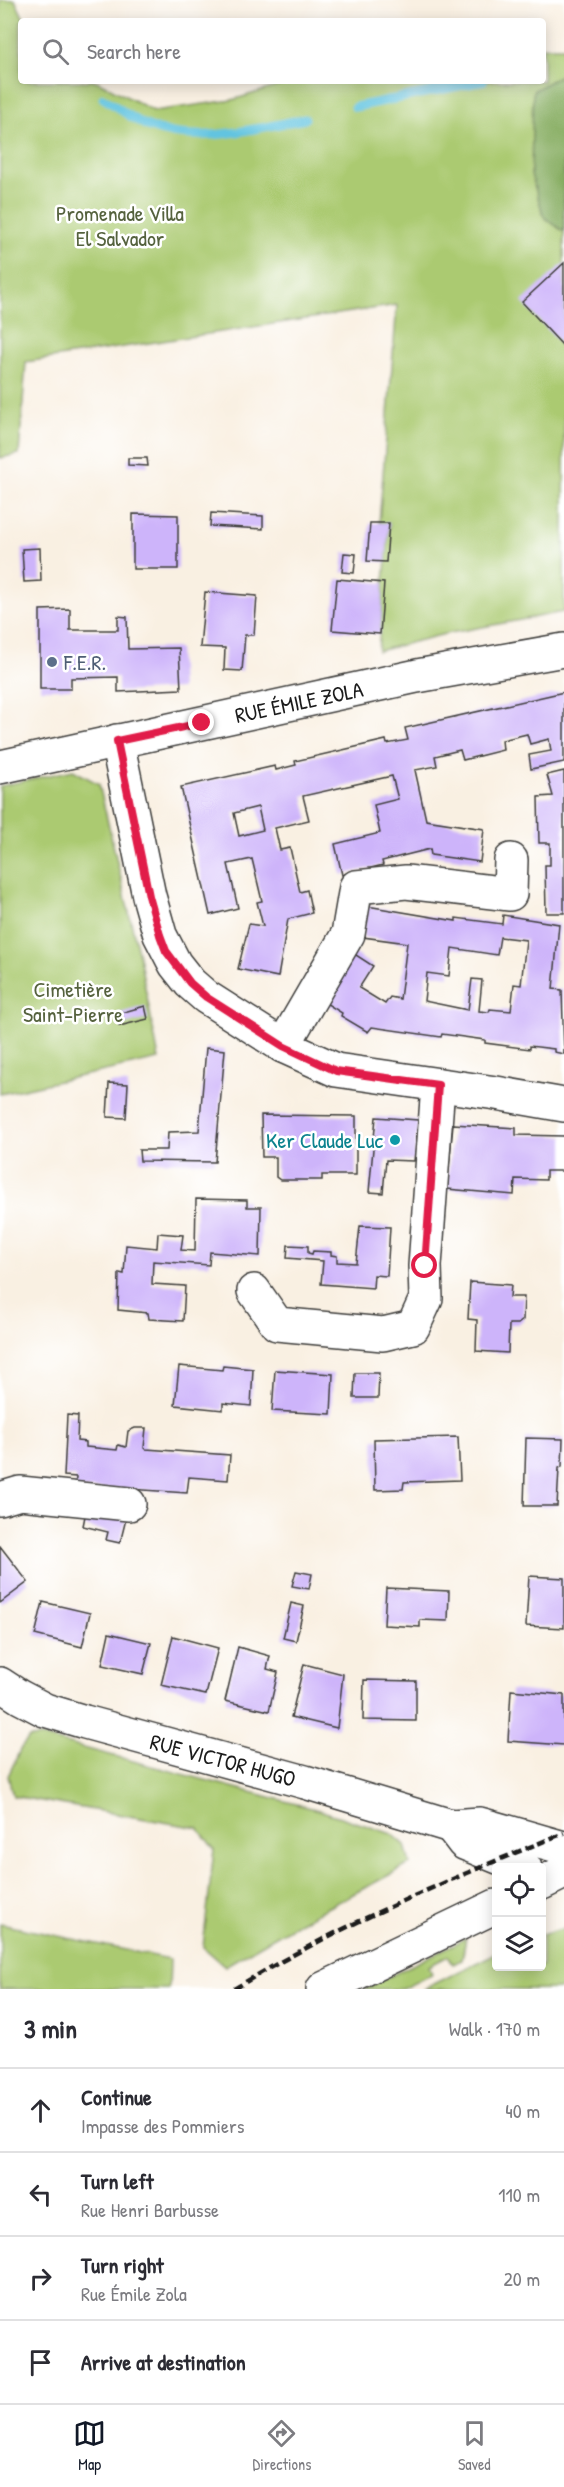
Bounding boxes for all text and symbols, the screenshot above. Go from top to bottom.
search box [18,18,546,84]
icon: search [39,35,72,68]
text: Search here [87,36,181,66]
park label: Promenade Villa El Salvador [56,198,184,253]
place label: F.E.R. [63,647,106,677]
marker: F.E.R. [45,655,59,669]
street label: RUE ÉMILE ZOLA [232,674,366,730]
route end [188,709,214,735]
park label: Cimetière Saint-Pierre [23,974,123,1029]
place label: Ker Claude Luc [266,1125,383,1155]
marker: Ker Claude Luc [388,1133,402,1147]
route start [411,1252,437,1278]
street label: RUE VICTOR HUGO [147,1726,299,1794]
map controls [492,1863,546,1971]
button: locate [492,1863,546,1917]
button: layers [492,1917,546,1971]
text: 3 min [24,2011,77,2046]
text: Walk · 170 m [449,2015,540,2042]
text: Continue [81,2082,152,2112]
icon: ahead [24,2094,57,2127]
text: 40 m [505,2097,540,2124]
text: Impasse des Pommiers [81,2112,244,2139]
text: Turn left [81,2166,154,2196]
icon: left [24,2178,57,2211]
text: 110 m [498,2181,540,2208]
text: Rue Henri Barbusse [81,2196,219,2223]
text: Turn right [81,2250,164,2280]
icon: right [24,2262,57,2295]
text: 20 m [503,2265,540,2292]
text: Rue Émile Zola [81,2280,187,2307]
icon: arrive [24,2346,57,2379]
text: Arrive at destination [81,2347,246,2377]
tab: Map [73,2417,106,2475]
tab: Directions [253,2417,311,2475]
tab: Saved [458,2417,491,2475]

